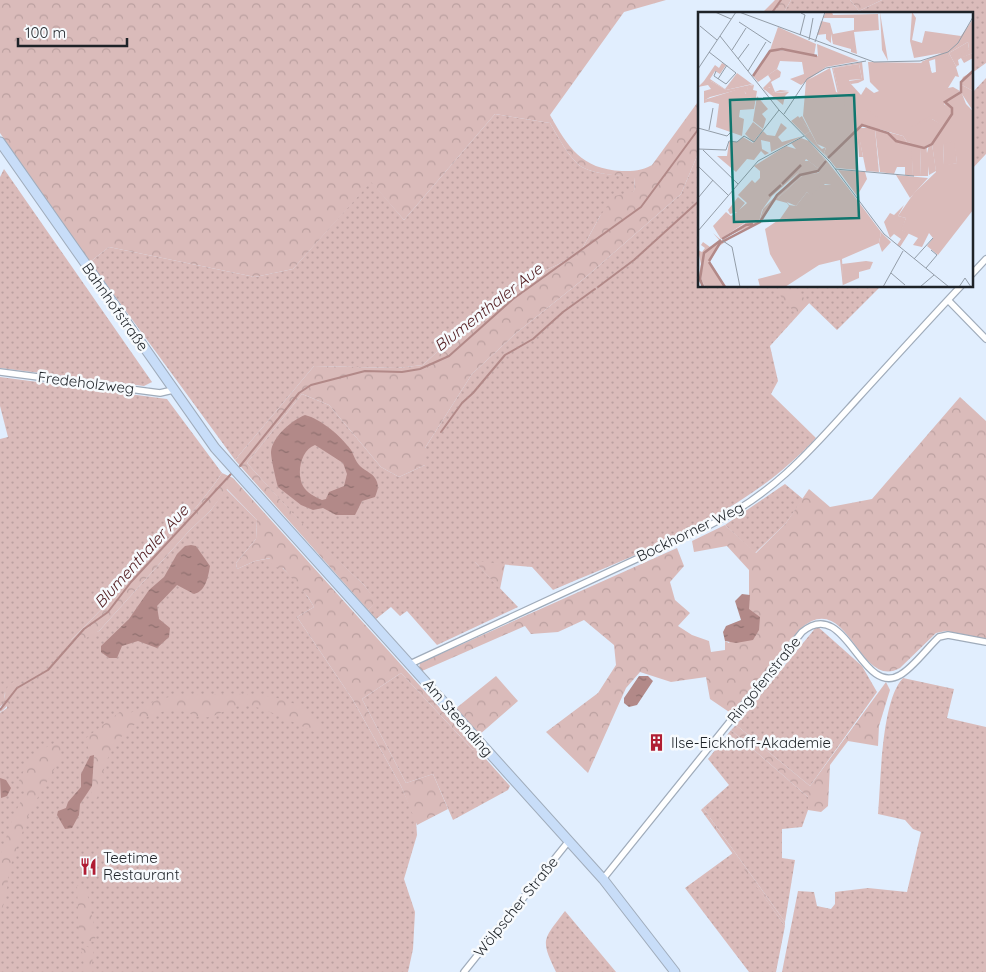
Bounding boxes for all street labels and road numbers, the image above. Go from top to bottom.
street label: Bahnhofstraße [78,259,153,355]
street label: Fredeholzweg [37,367,135,398]
street label: Bockhorner Weg [633,497,746,566]
street label: Ringofenstraße [723,632,804,727]
street label: Am Steending [419,675,497,760]
street label: Wölpscher Straße [469,853,562,961]

